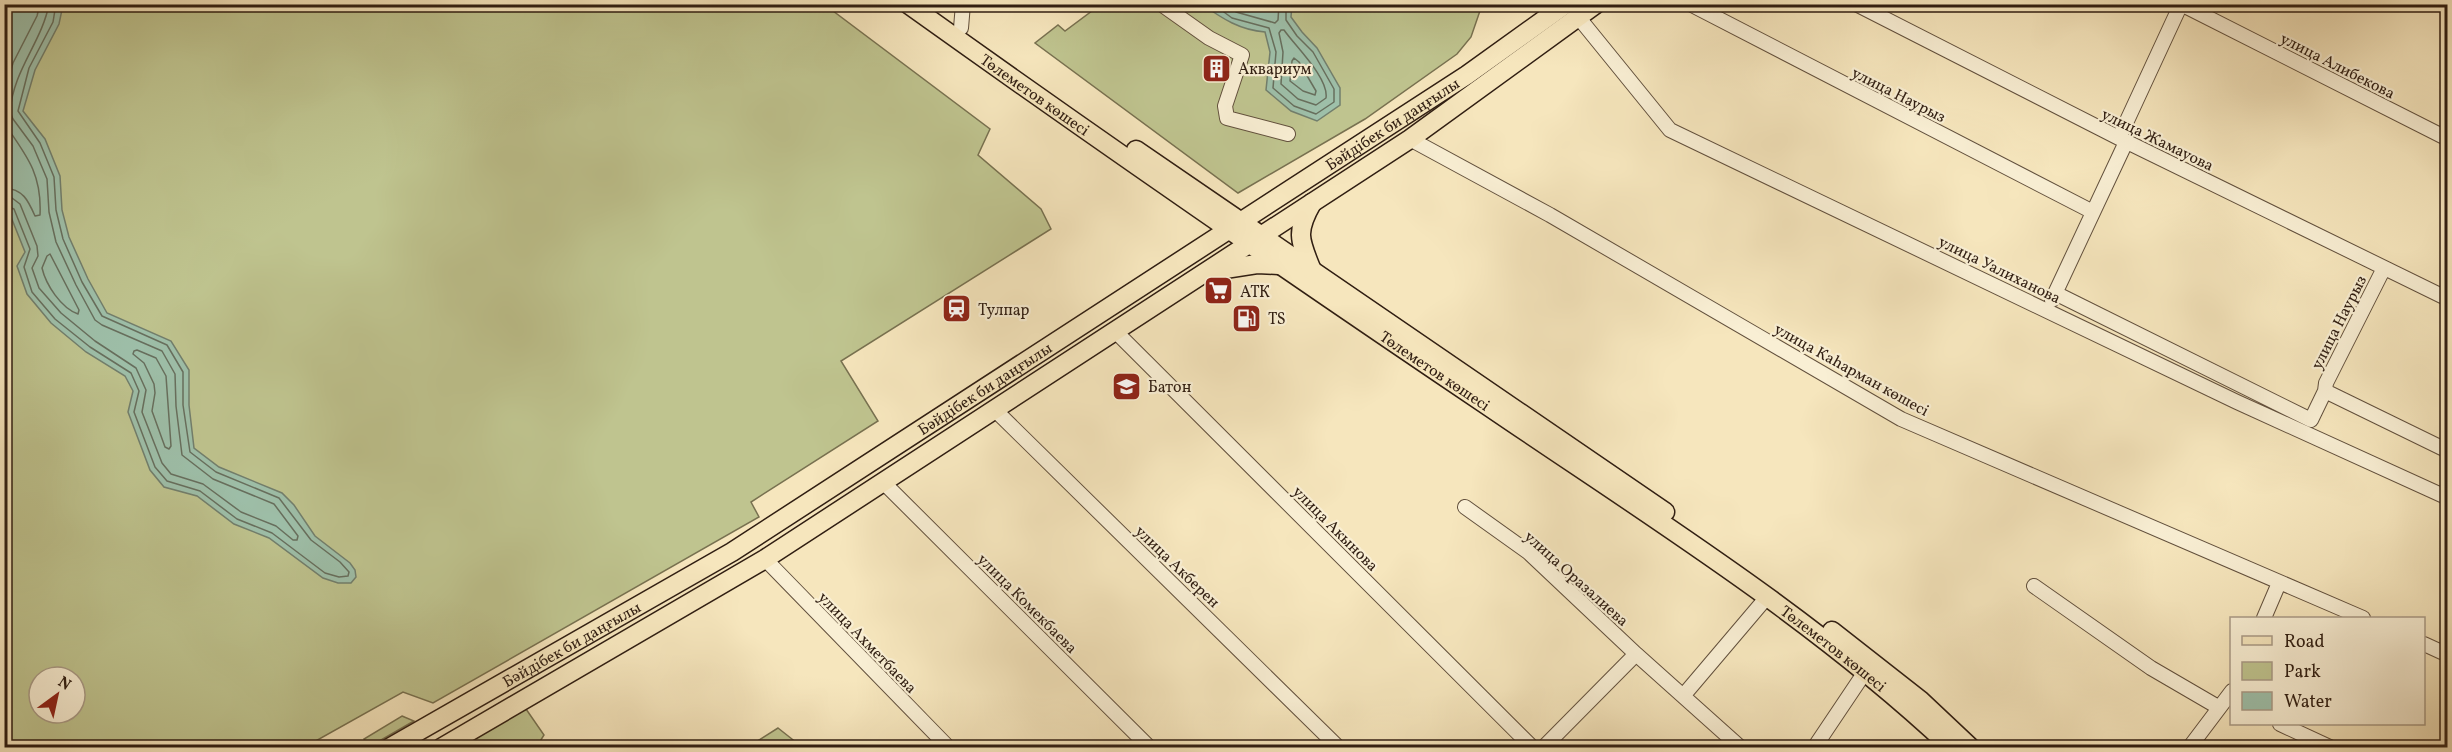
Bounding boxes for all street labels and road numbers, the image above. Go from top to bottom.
street label: улица Алибекова [2276,28,2398,105]
street label: Төлеметов көшесі [975,50,1093,142]
street label: улица Наурыз [1847,63,1949,129]
street label: Бәйдібек би даңғылы [1322,74,1465,177]
street label: улица Жамауова [2097,104,2217,178]
street label: улица Уалиханова [1934,232,2064,310]
street label: улица Наурыз [2307,272,2373,374]
street label: улица Каһарман көшесі [1770,319,1933,423]
street label: Төлеметов көшесі [1374,327,1494,417]
street label: Бәйдібек би даңғылы [914,338,1057,442]
street label: улица Акынова [1287,482,1382,577]
street label: улица Акберен [1129,521,1224,614]
street label: улица Оразалиева [1519,527,1633,632]
street label: улица Комекбаева [972,549,1082,659]
street label: улица Ахметбаева [812,588,921,699]
street label: Бәйдібек би даңғылы [499,597,646,694]
street label: Төлеметов көшесі [1775,601,1890,698]

